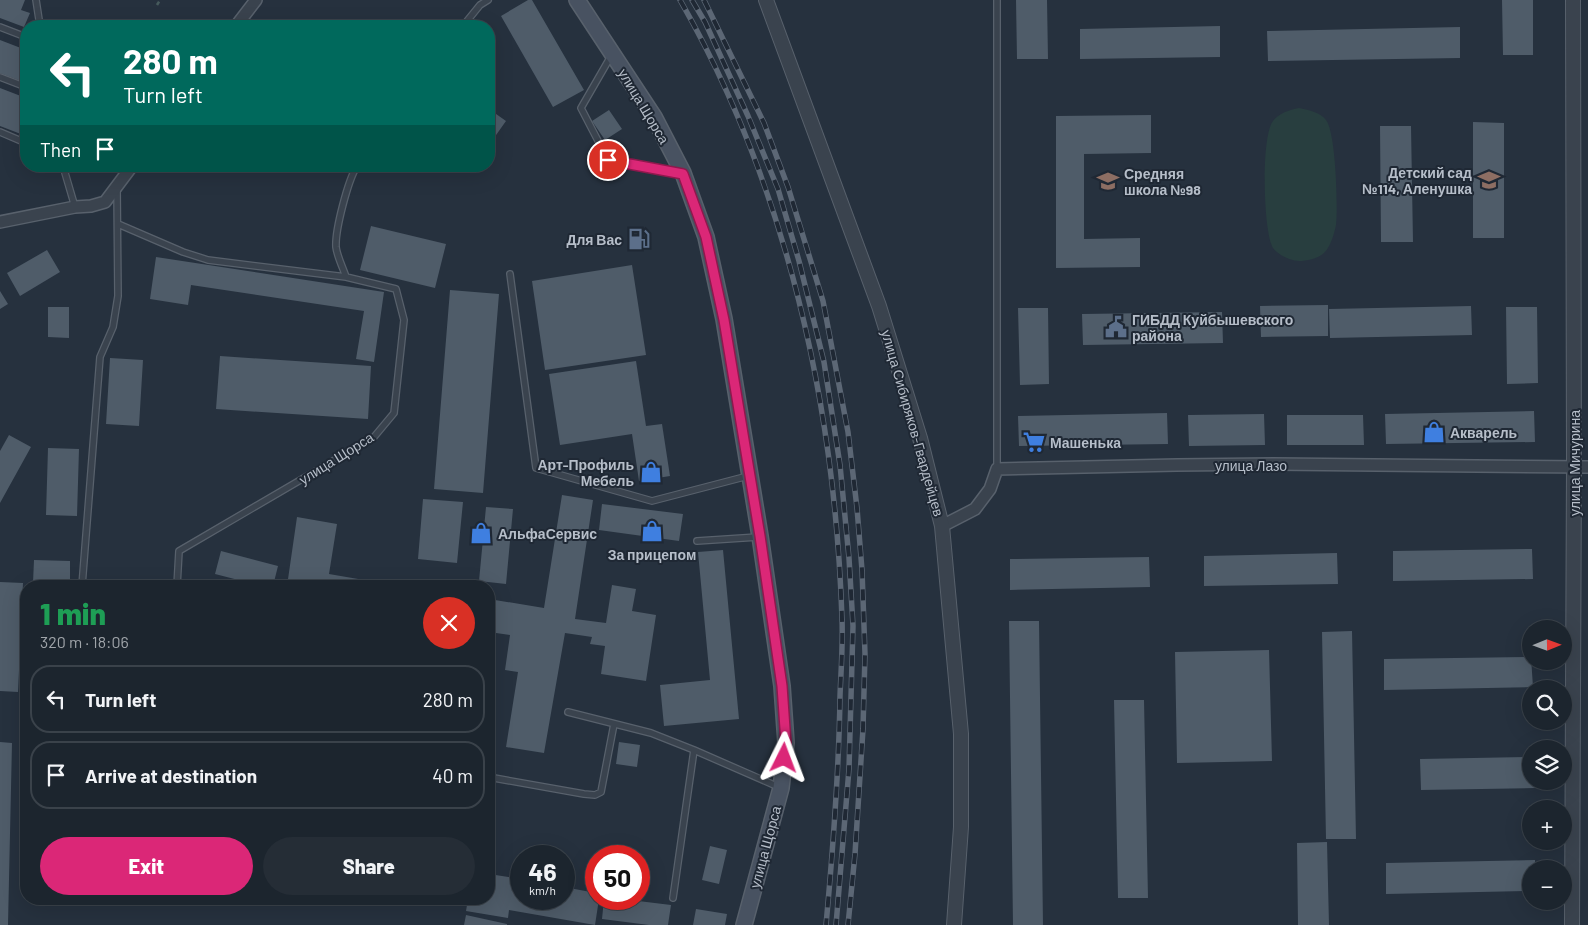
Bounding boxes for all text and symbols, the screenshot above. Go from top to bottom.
text: 280 m [123,39,218,81]
icon: left [40,40,105,105]
street label: улица Щорса [615,65,673,147]
text: Turn left [123,81,203,107]
icon: arrive [91,135,119,163]
text: Then [40,138,81,161]
pin [587,139,629,181]
icon: arrive [594,146,622,174]
place label: Детский сад №114, Аленушка [1362,164,1472,197]
place label: Средняя школа №98 [1124,165,1201,198]
school or university icon: Детский сад №114, Аленушка [1476,167,1502,193]
school or university icon: Средняя школа №98 [1095,168,1121,194]
fuel station icon: Для Вас [626,226,652,252]
place label: Для Вас [566,231,622,248]
place label: ГИБДД Куйбышевского района [1132,311,1293,344]
public building icon: ГИБДД Куйбышевского района [1103,314,1129,340]
street label: улица Сибиряков-Гвардейцев [878,328,948,518]
street label: улица Мичурина [1566,410,1583,516]
shop icon: Акварель [1421,419,1447,445]
place label: Акварель [1450,424,1518,441]
street label: улица Щорса [296,428,377,488]
supermarket icon: Машенька [1021,429,1047,455]
place label: Машенька [1050,434,1121,451]
place label: Арт-Профиль Мебель [537,456,634,489]
street label: улица Лазо [1215,457,1287,474]
shop icon: Арт-Профиль Мебель [638,459,664,485]
shop icon: За прицепом [639,518,665,544]
shop icon: АльфаСервис [468,520,494,546]
place label: АльфаСервис [498,525,597,542]
place label: За прицепом [608,546,696,563]
text: 1 min [40,595,106,631]
button: close [423,597,475,649]
north arrow [1522,620,1572,670]
map controls [1522,620,1572,910]
text: 320 m · 18:06 [40,632,129,651]
button: search [1522,680,1572,730]
icon: left [42,685,70,713]
text: Turn left [85,688,156,711]
text: 280 m [423,688,473,711]
position arrow [757,731,809,783]
button: layers [1522,740,1572,790]
icon: arrive [42,761,70,789]
text: Arrive at destination [85,764,257,787]
text: 40 m [432,764,473,787]
button: + [1522,800,1572,850]
street label: улица Щорса [746,804,784,890]
button: Exit [40,837,253,895]
button: Share [263,837,475,895]
speed limit sign: 50 [585,845,650,910]
text: 46 [528,856,557,886]
button: − [1522,860,1572,910]
text: km/h [529,883,556,897]

